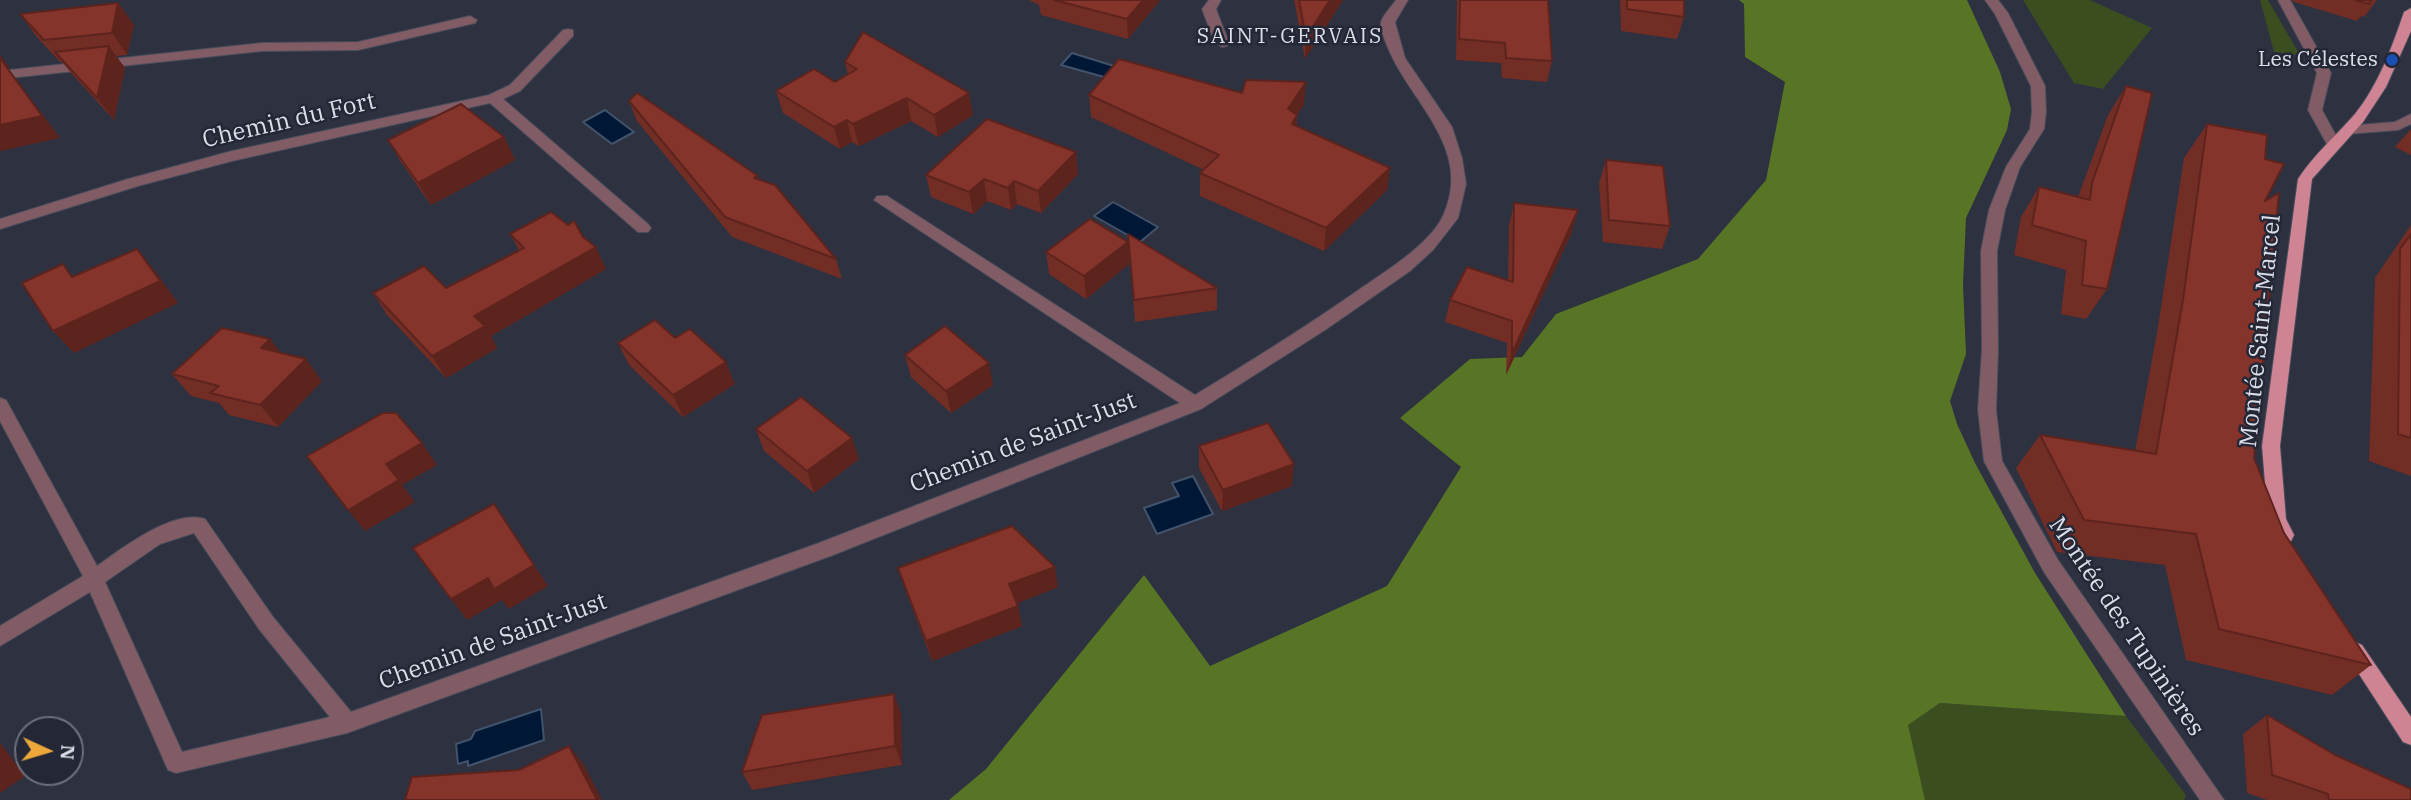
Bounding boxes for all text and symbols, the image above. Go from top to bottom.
district label: SAINT-GERVAIS [1198,24,1382,50]
place label: Les Célestes [2258,47,2378,73]
marker: Les Célestes [2384,52,2400,68]
street label: Chemin du Fort [200,87,378,155]
street label: Montée Saint-Marcel [2234,213,2288,449]
street label: Chemin de Saint-Just [906,387,1140,499]
street label: Montée des Tupinières [2042,512,2210,742]
street label: Chemin de Saint-Just [375,587,611,697]
north arrow [14,716,84,786]
text: N [55,744,80,761]

